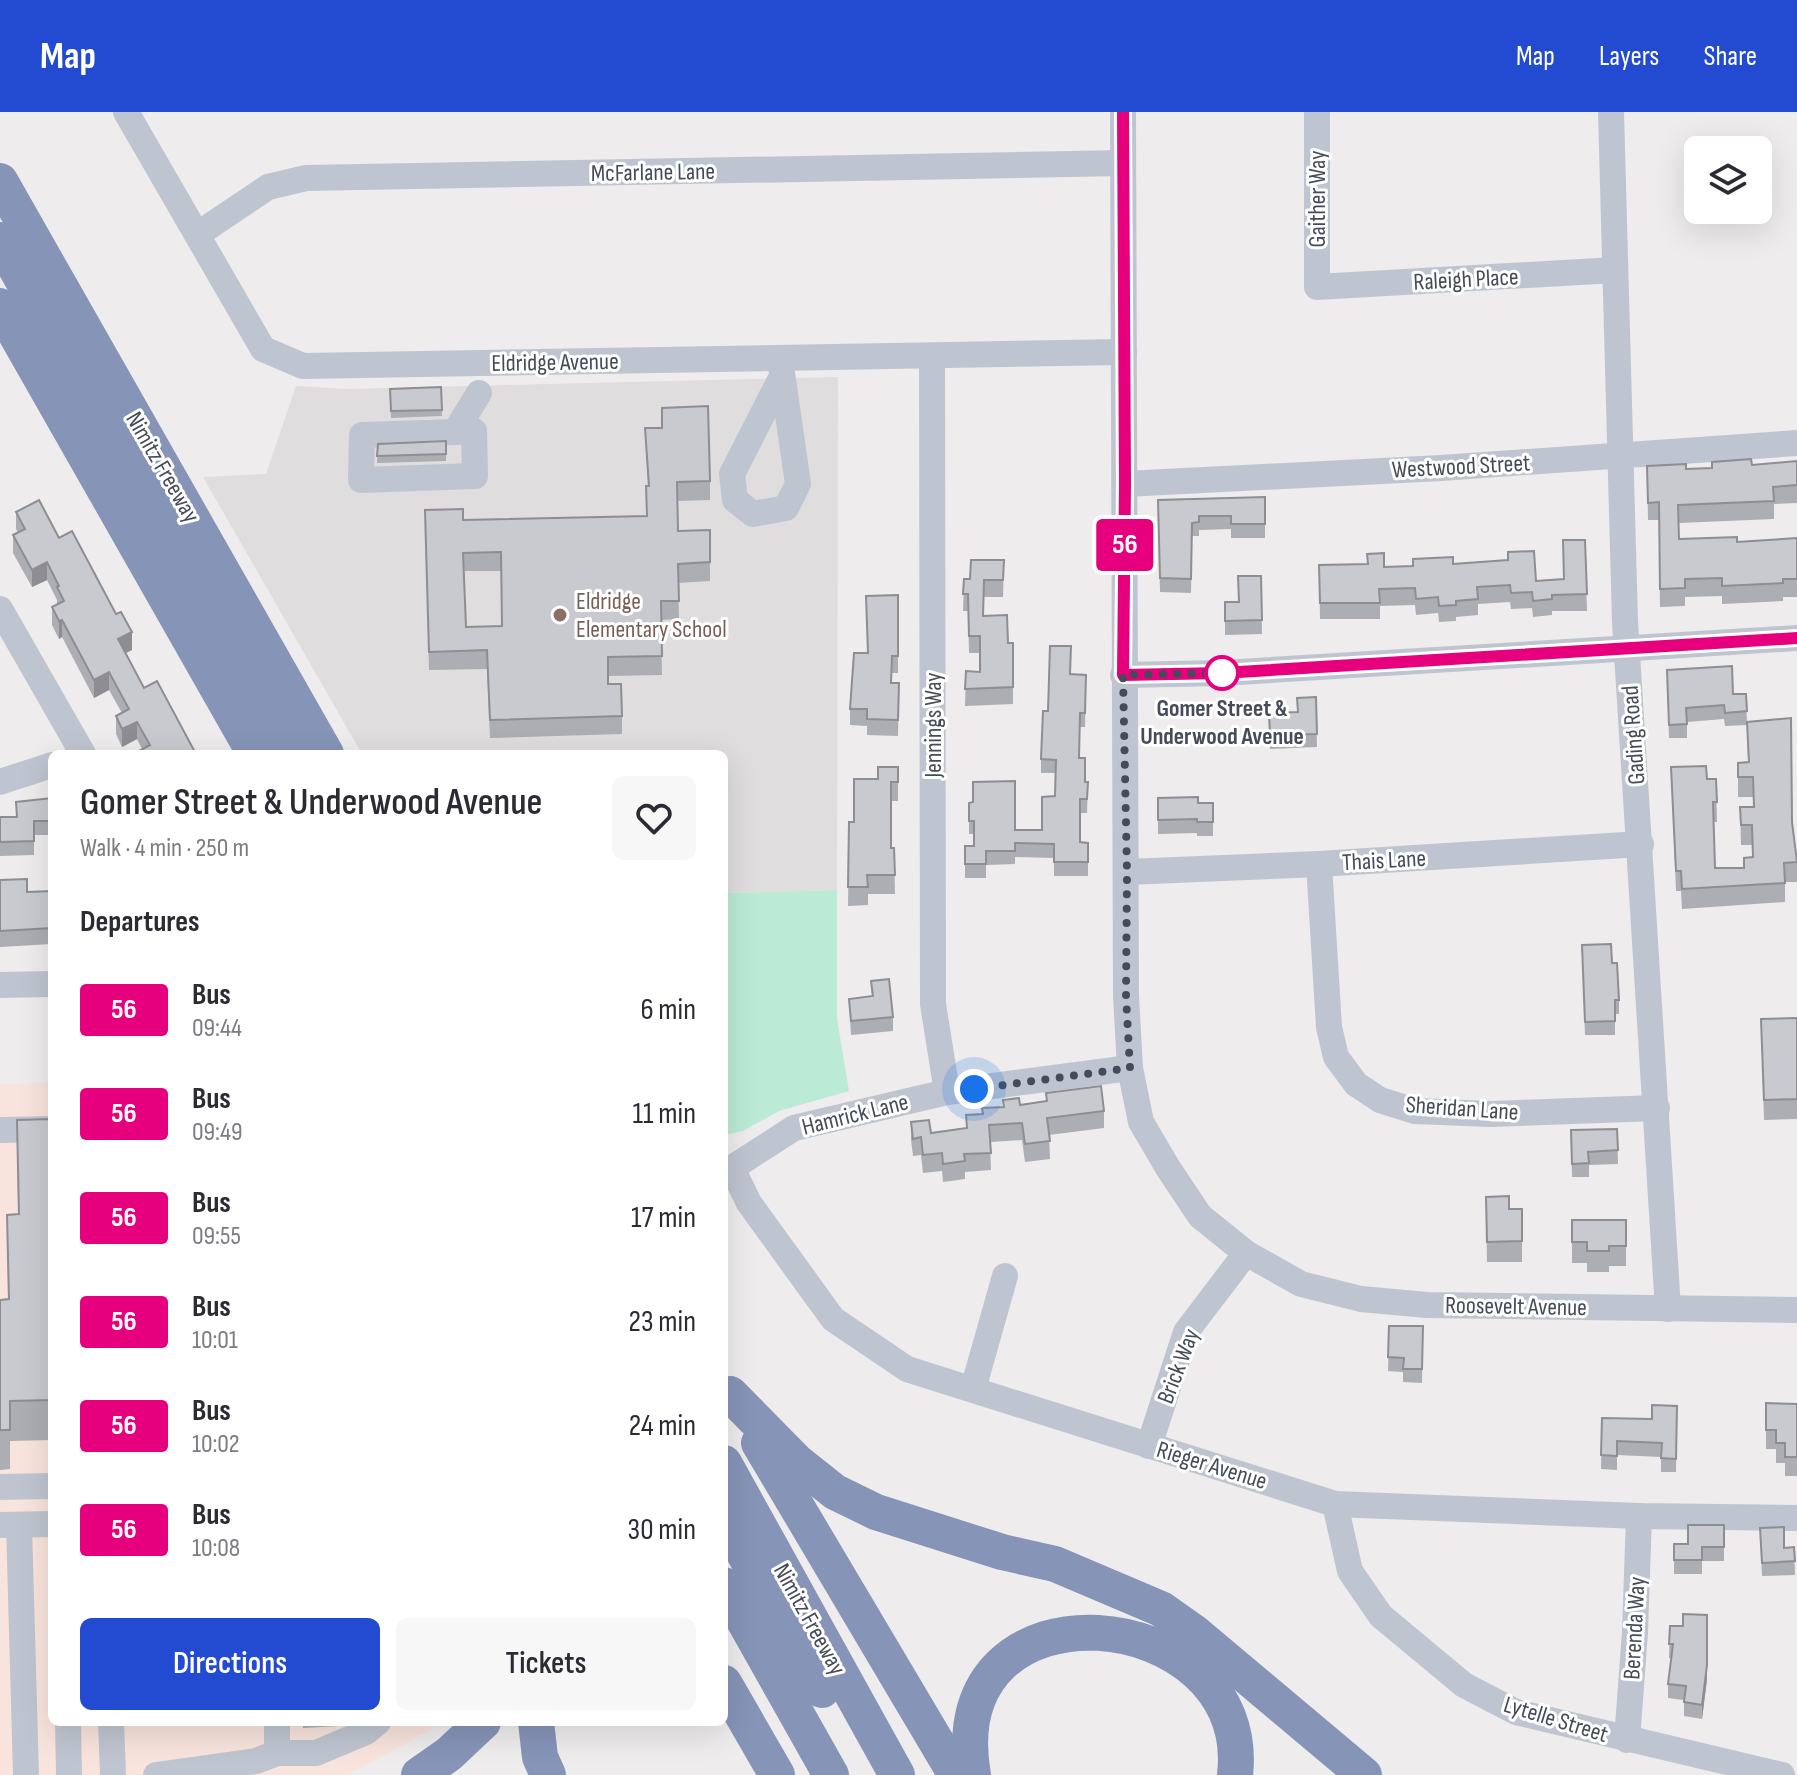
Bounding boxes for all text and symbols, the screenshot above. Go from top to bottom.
text: Map [40,34,96,79]
text: Map [1516,40,1555,73]
text: Layers [1599,40,1659,73]
text: Share [1703,40,1757,73]
map controls [1684,136,1772,224]
button: layers [1684,136,1772,224]
street label: Gaither Way [1303,151,1332,247]
street label: McFarlane Lane [591,157,715,188]
street label: Raleigh Place [1413,262,1519,297]
street label: Eldridge Avenue [491,347,619,378]
street label: Nimitz Freeway [119,407,206,528]
street label: Westwood Street [1391,448,1531,485]
line badge: 56 [1089,519,1161,571]
text: 56 [1112,528,1138,561]
place label: Eldridge Elementary School [576,587,727,644]
marker: Eldridge Elementary School [551,606,569,624]
marker: Gomer Street & Underwood Avenue [1205,656,1239,690]
street label: Jennings Way [919,672,948,779]
street label: Gading Road [1616,684,1651,785]
place label: Gomer Street & Underwood Avenue [1140,694,1304,751]
button: heart [612,776,696,860]
text: Gomer Street & Underwood Avenue [80,780,542,825]
text: Walk · 4 min · 250 m [80,833,249,864]
street label: Thais Lane [1341,844,1427,877]
text: Departures [80,904,200,940]
text: Bus [192,977,231,1013]
text: 6 min [640,992,696,1028]
text: 56 [111,993,137,1026]
text: 09:44 [192,1013,242,1044]
your location [954,1069,994,1109]
text: Bus [192,1081,231,1117]
street label: Hamrick Lane [799,1087,911,1142]
street label: Sheridan Lane [1405,1090,1519,1127]
text: 11 min [633,1096,696,1132]
text: 56 [111,1097,137,1130]
text: 09:49 [192,1117,242,1148]
text: Bus [192,1185,231,1221]
text: 17 min [631,1200,696,1236]
text: 56 [111,1201,137,1234]
text: 09:55 [192,1221,241,1252]
text: Bus [192,1289,231,1325]
street label: Roosevelt Avenue [1445,1291,1587,1322]
text: 23 min [629,1304,696,1340]
text: 56 [111,1305,137,1338]
text: 10:01 [192,1325,238,1356]
street label: Brick Way [1151,1325,1206,1408]
text: Bus [192,1393,231,1429]
text: 24 min [629,1408,696,1444]
text: 56 [111,1409,137,1442]
text: 10:02 [192,1429,240,1460]
street label: Rieger Avenue [1153,1435,1270,1496]
text: Bus [192,1497,231,1533]
text: 30 min [628,1512,696,1548]
text: 56 [111,1513,137,1546]
text: 10:08 [192,1533,240,1564]
street label: Nimitz Freeway [767,1559,852,1680]
street label: Berenda Way [1617,1576,1652,1680]
button: Directions [80,1618,380,1710]
button: Tickets [396,1618,696,1710]
street label: Lytelle Street [1500,1690,1612,1749]

